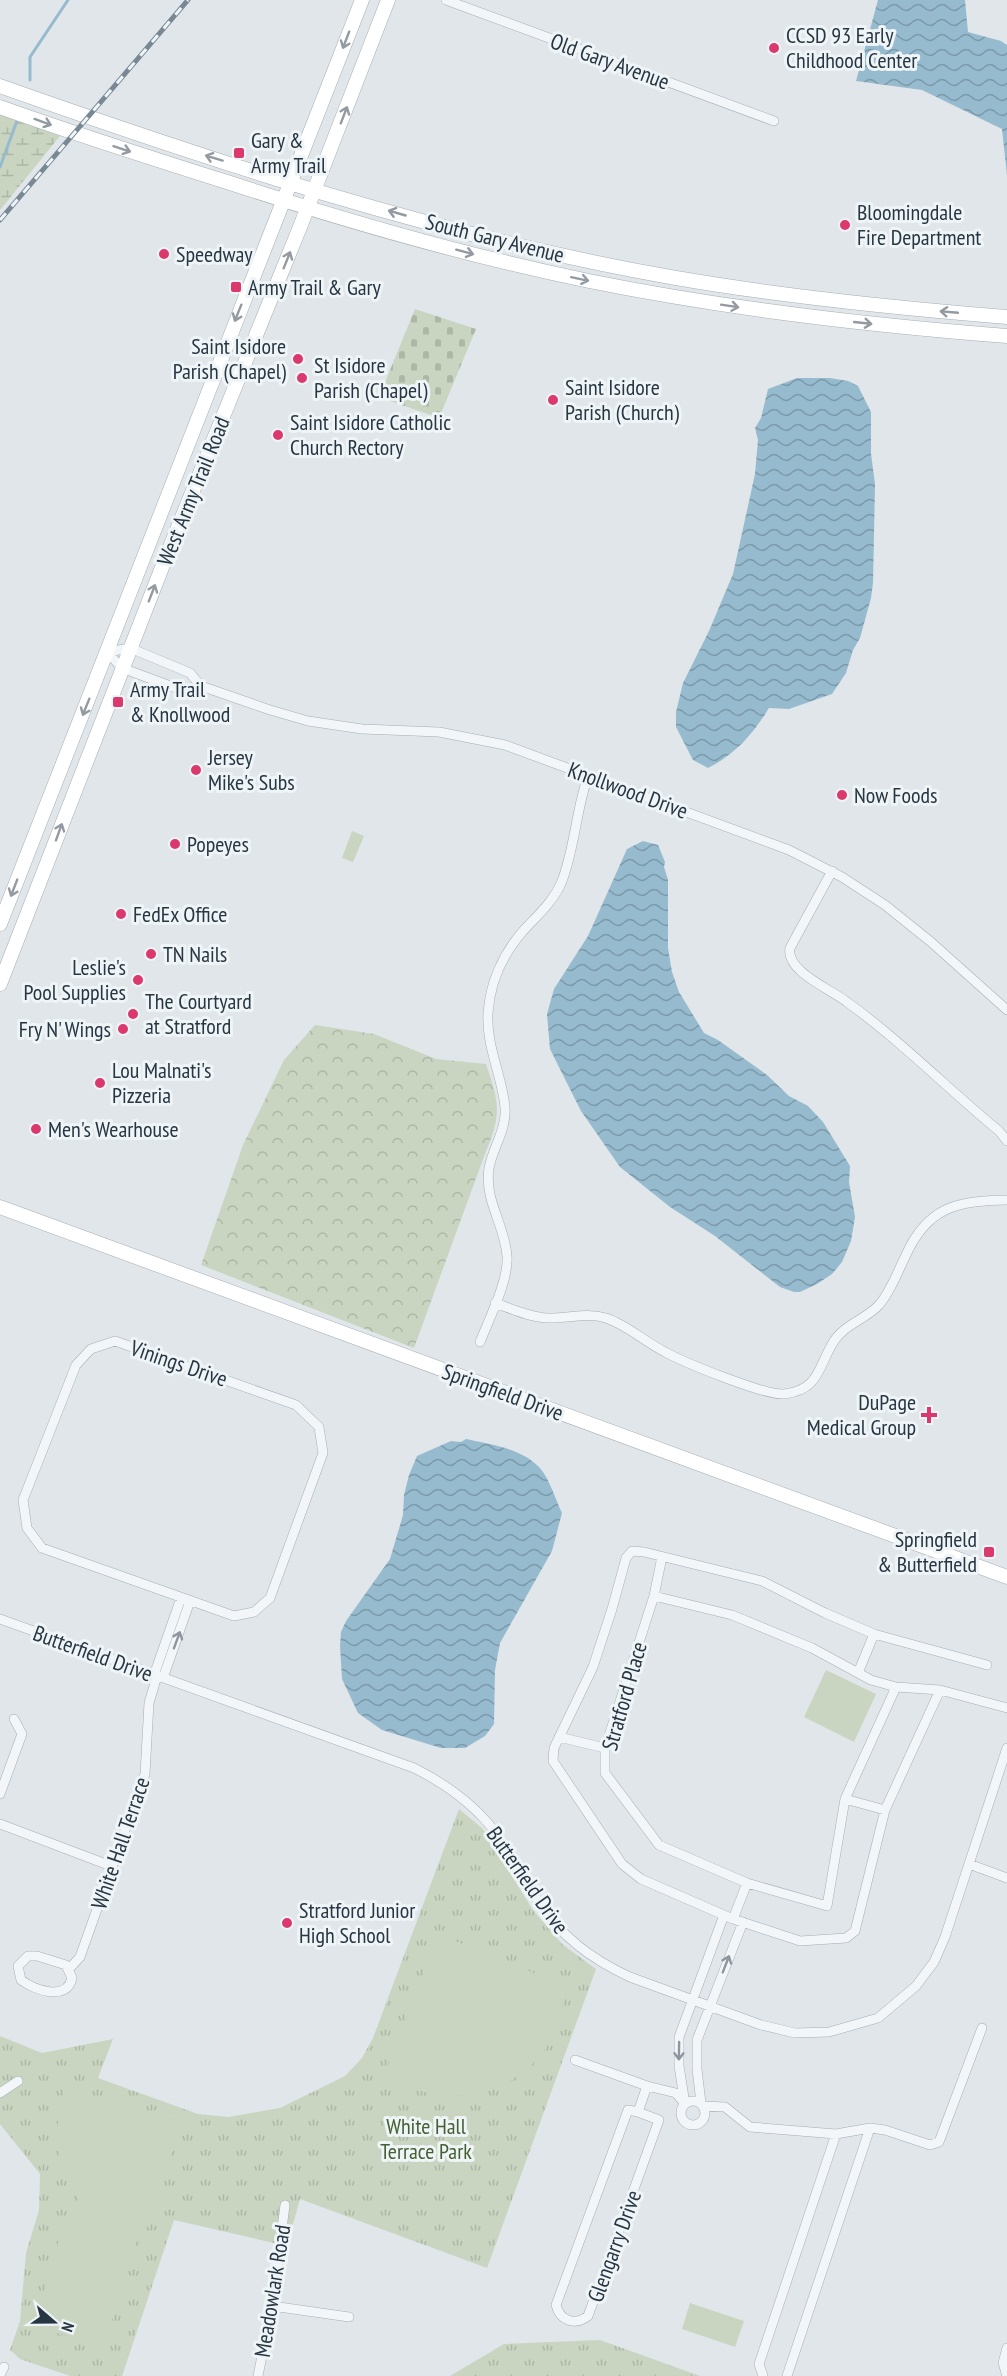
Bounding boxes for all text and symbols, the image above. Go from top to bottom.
place label: CCSD 93 Early Childhood Center [786,21,917,74]
street label: Old Gary Avenue [547,27,673,95]
one-way arrow [340,30,351,49]
marker: CCSD 93 Early Childhood Center [767,41,781,55]
one-way arrow [339,107,350,125]
one-way arrow [33,117,52,128]
place label: Gary & Army Trail [251,126,327,179]
one-way arrow [112,144,131,155]
marker: Gary & Army Trail [232,146,246,160]
one-way arrow [205,152,224,163]
place label: Bloomingdale Fire Department [857,198,981,251]
one-way arrow [388,207,407,218]
street label: South Gary Avenue [423,207,567,269]
marker: Bloomingdale Fire Department [838,218,852,232]
place label: Speedway [176,240,253,268]
marker: Speedway [157,247,171,261]
one-way arrow [455,247,474,258]
one-way arrow [282,251,293,270]
place label: Army Trail & Gary [248,273,382,301]
one-way arrow [570,274,589,285]
marker: Army Trail & Gary [229,280,243,294]
one-way arrow [720,301,740,312]
one-way arrow [232,304,243,322]
one-way arrow [939,306,959,317]
one-way arrow [852,318,872,329]
place label: Saint Isidore Parish (Chapel) [173,332,287,385]
place label: St Isidore Parish (Chapel) [314,351,428,404]
marker: Saint Isidore Parish (Chapel) [291,352,305,366]
marker: St Isidore Parish (Chapel) [295,371,309,385]
place label: Saint Isidore Parish (Church) [565,373,680,426]
marker: Saint Isidore Parish (Church) [546,393,560,407]
place label: Saint Isidore Catholic Church Rectory [290,408,451,461]
street label: West Army Trail Road [150,413,236,569]
marker: Saint Isidore Catholic Church Rectory [271,428,285,442]
one-way arrow [147,584,158,603]
place label: Army Trail & Knollwood [130,675,230,728]
marker: Army Trail & Knollwood [111,695,125,709]
one-way arrow [79,697,90,715]
place label: Jersey Mike's Subs [207,743,295,796]
street label: Knollwood Drive [564,755,692,825]
marker: Jersey Mike's Subs [189,763,203,777]
place label: Now Foods [854,781,937,809]
marker: Now Foods [835,788,849,802]
one-way arrow [54,823,65,842]
place label: Popeyes [187,830,249,858]
marker: Popeyes [168,837,182,851]
one-way arrow [8,878,19,897]
place label: FedEx Office [133,900,227,928]
marker: FedEx Office [114,907,128,921]
place label: TN Nails [163,940,227,968]
marker: TN Nails [144,947,158,961]
place label: Leslie's Pool Supplies [23,953,126,1006]
marker: Leslie's Pool Supplies [131,973,145,987]
place label: The Courtyard at Stratford [145,987,252,1040]
marker: The Courtyard at Stratford [126,1007,140,1021]
place label: Fry N' Wings [19,1015,111,1043]
marker: Fry N' Wings [116,1022,130,1036]
place label: Lou Malnati's Pizzeria [112,1056,211,1109]
marker: Lou Malnati's Pizzeria [93,1076,107,1090]
place label: Men's Wearhouse [48,1115,179,1143]
marker: Men's Wearhouse [29,1122,43,1136]
street label: Vinings Drive [126,1333,231,1393]
street label: Springfield Drive [439,1357,567,1427]
place label: DuPage Medical Group [807,1388,916,1441]
marker: DuPage Medical Group [920,1406,938,1424]
place label: Springfield & Butterfield [878,1525,977,1578]
marker: Springfield & Butterfield [982,1545,996,1559]
street label: Butterfield Drive [30,1618,156,1688]
one-way arrow [172,1631,183,1649]
street label: Stratford Place [595,1638,653,1754]
street label: White Hall Terrace [84,1773,156,1913]
street label: Butterfield Drive [481,1821,575,1939]
place label: Stratford Junior High School [299,1896,415,1949]
marker: Stratford Junior High School [280,1916,294,1930]
one-way arrow [721,1955,732,1974]
one-way arrow [673,2040,685,2060]
park label: White Hall Terrace Park [380,2112,472,2165]
street label: Glengarry Drive [581,2186,647,2306]
street label: Meadowlark Road [248,2223,296,2359]
north arrow [24,2292,84,2352]
text: N [57,2320,79,2335]

